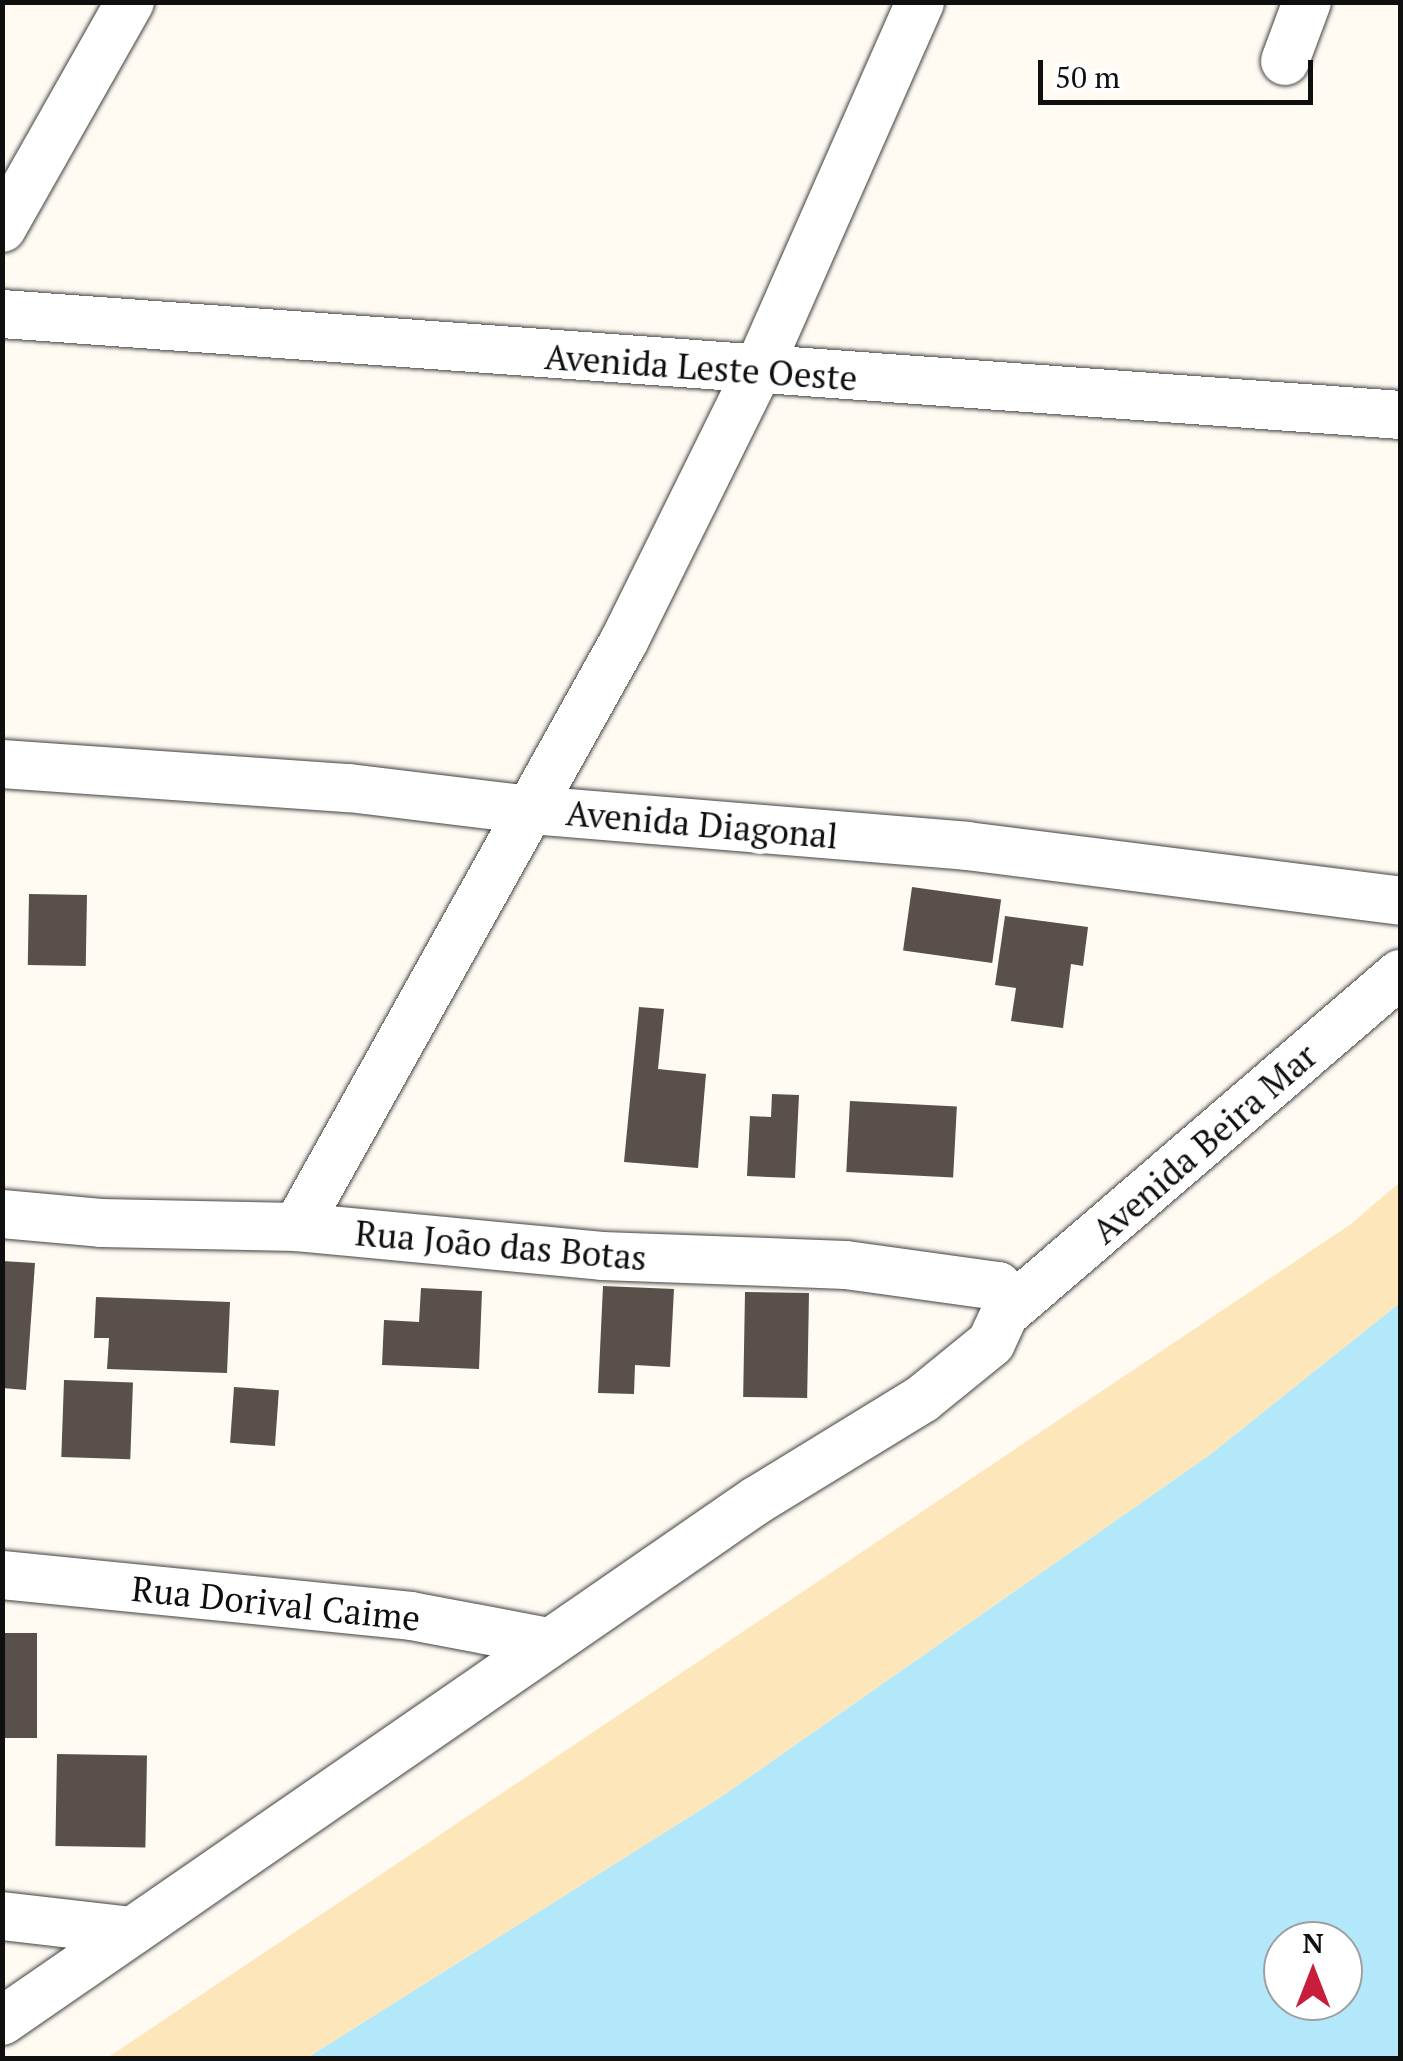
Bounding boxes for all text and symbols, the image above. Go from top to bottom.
scale bar [1043,40,1318,102]
text: 50 m [1055,57,1120,97]
street label: Avenida Leste Oeste [543,335,859,399]
street label: Avenida Diagonal [564,791,840,857]
street label: Avenida Beira Mar [1083,1034,1325,1252]
street label: Rua João das Botas [353,1211,649,1279]
street label: Rua Dorival Caime [130,1567,422,1639]
north arrow [1263,1921,1363,2021]
text: N [1302,1924,1324,1961]

